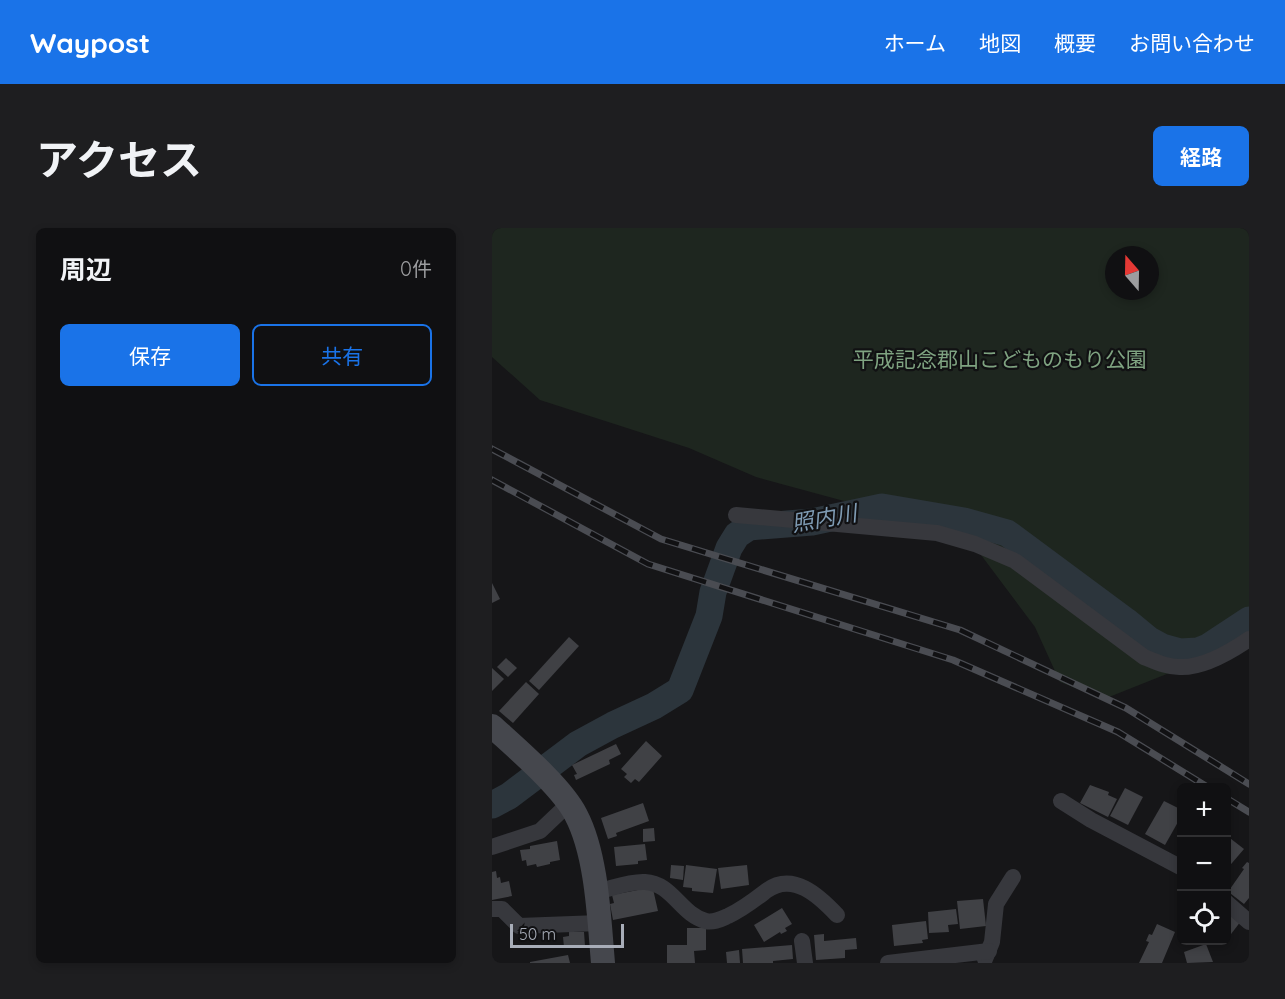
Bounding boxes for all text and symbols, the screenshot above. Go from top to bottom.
text: Waypost [30,25,150,60]
text: ホーム [884,30,946,56]
text: 地図 [979,30,1021,56]
text: 概要 [1054,30,1096,56]
text: お問い合わせ [1129,30,1255,56]
button: 経路 [1153,126,1249,186]
text: アクセス [36,133,202,186]
north arrow [1105,246,1159,300]
text: 周辺 [60,253,112,286]
text: 0件 [400,256,432,281]
button: 保存 [60,324,240,386]
button: 共有 [252,324,432,386]
park label: 平成記念郡山こどものもり公園 [853,346,1147,372]
water label: 照内川 [789,498,861,538]
map controls [1177,783,1231,945]
button: + [1177,783,1231,837]
button: − [1177,837,1231,891]
button: locate [1177,891,1231,945]
scale bar [510,921,624,948]
text: 50 m [519,924,556,944]

